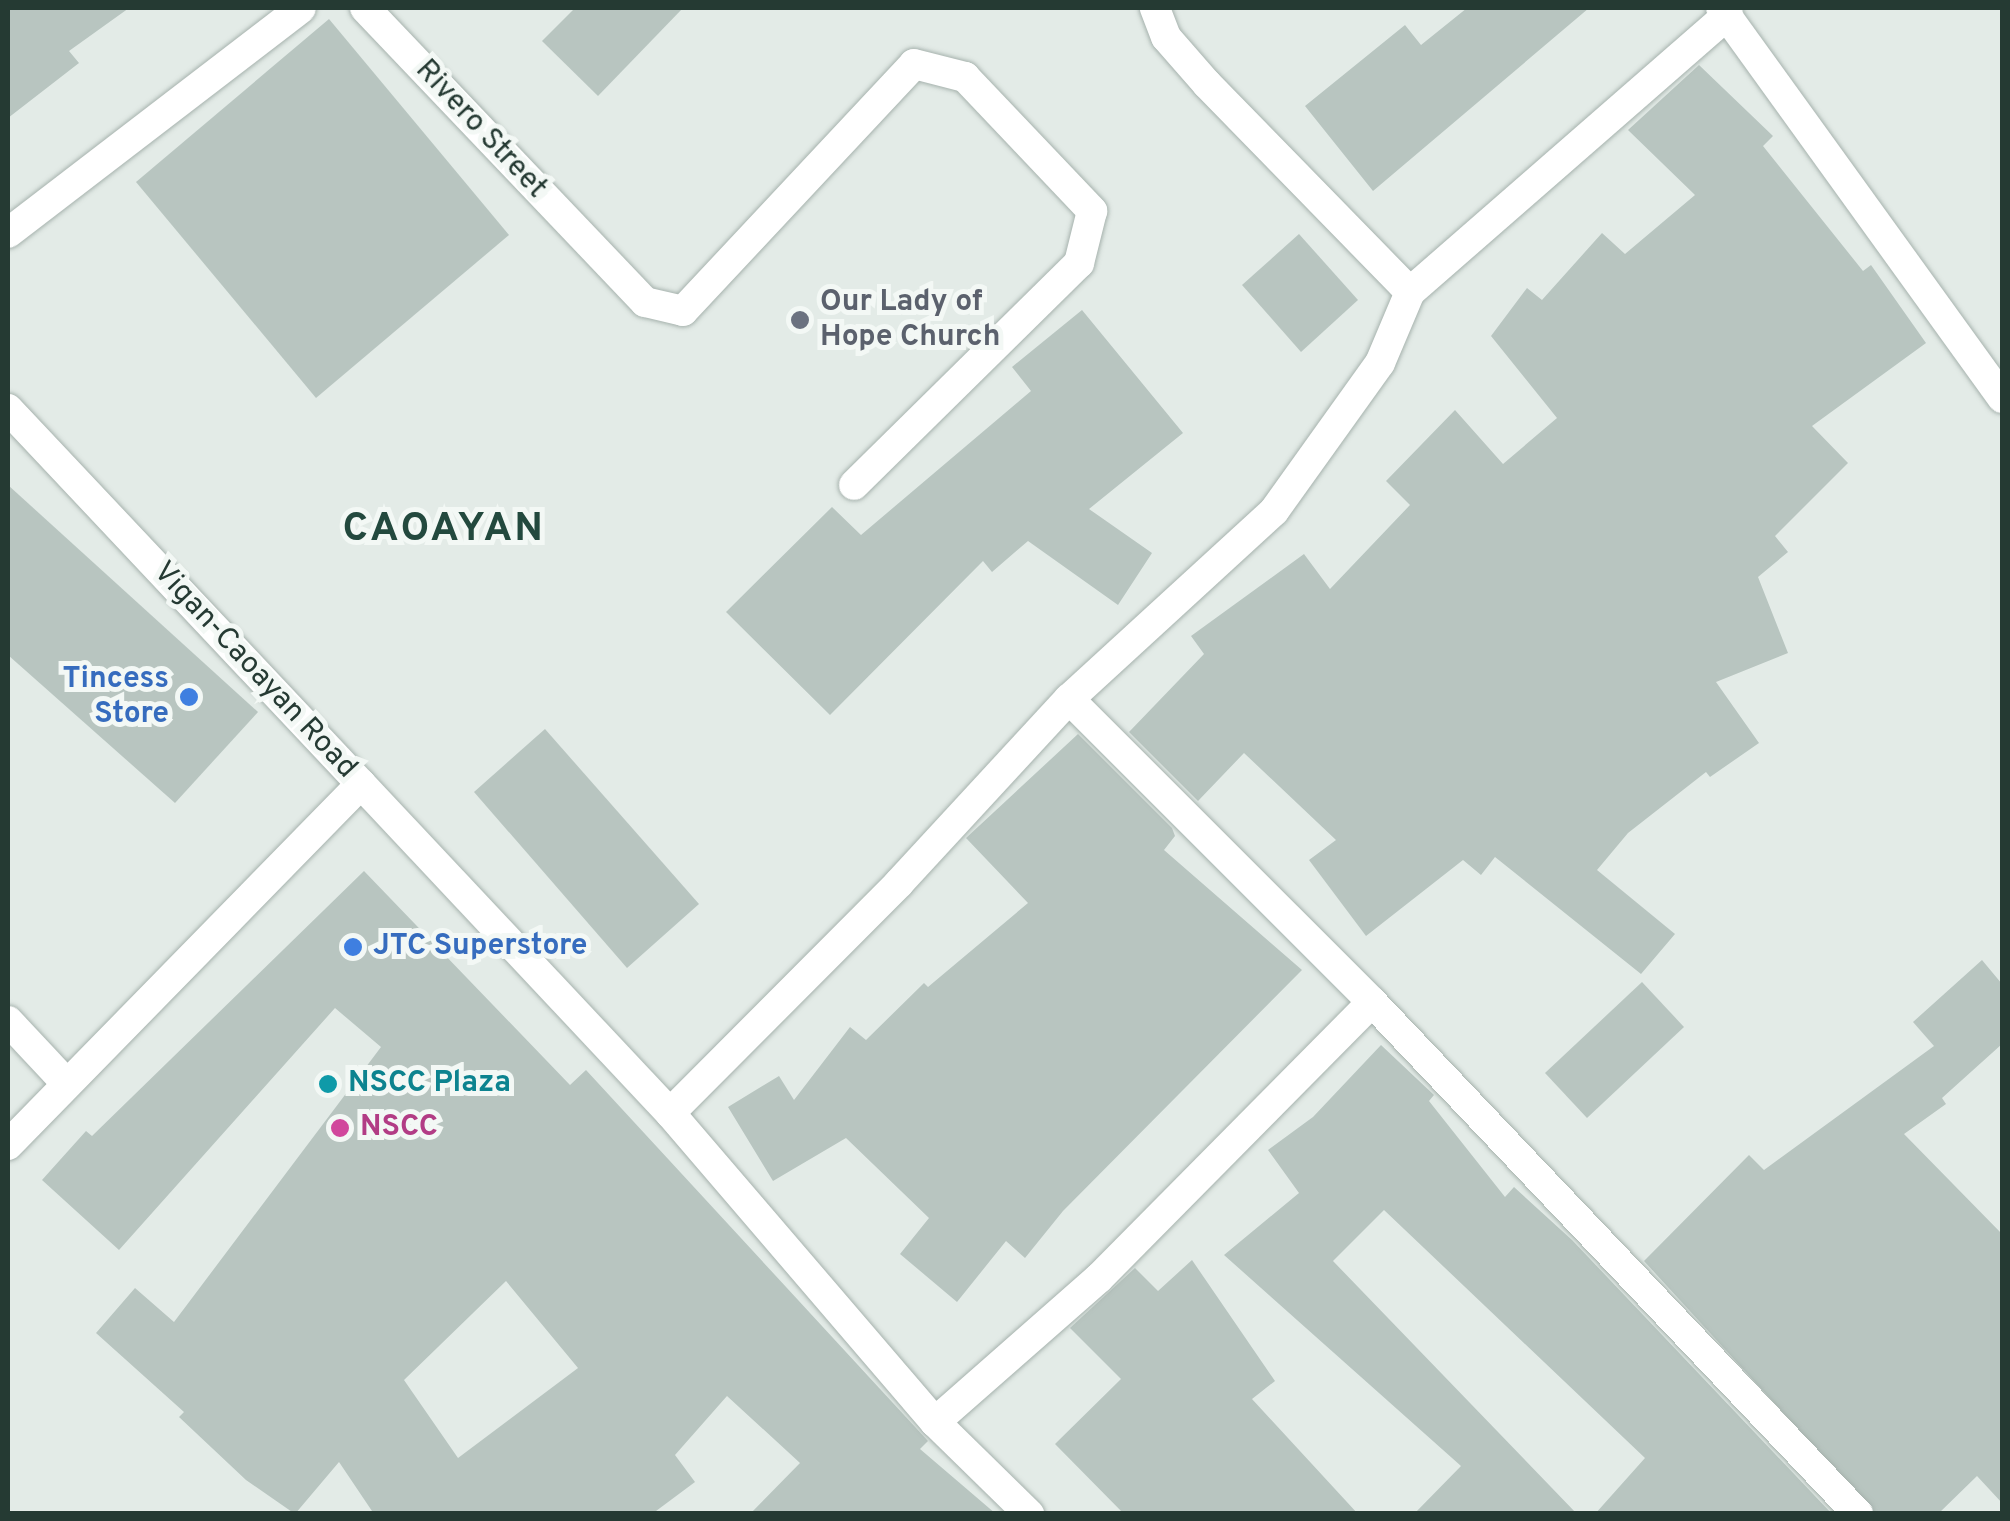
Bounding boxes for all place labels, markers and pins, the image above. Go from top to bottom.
place label: Our Lady of Hope Church [820,285,1001,356]
marker: Our Lady of Hope Church [789,309,811,331]
place label: Tincess Store [62,662,169,732]
marker: Tincess Store [178,686,200,708]
place label: JTC Superstore [373,929,588,965]
marker: JTC Superstore [342,936,364,958]
place label: NSCC Plaza [348,1066,511,1102]
marker: NSCC Plaza [317,1073,339,1095]
place label: NSCC [360,1110,438,1146]
marker: NSCC [329,1117,351,1139]

